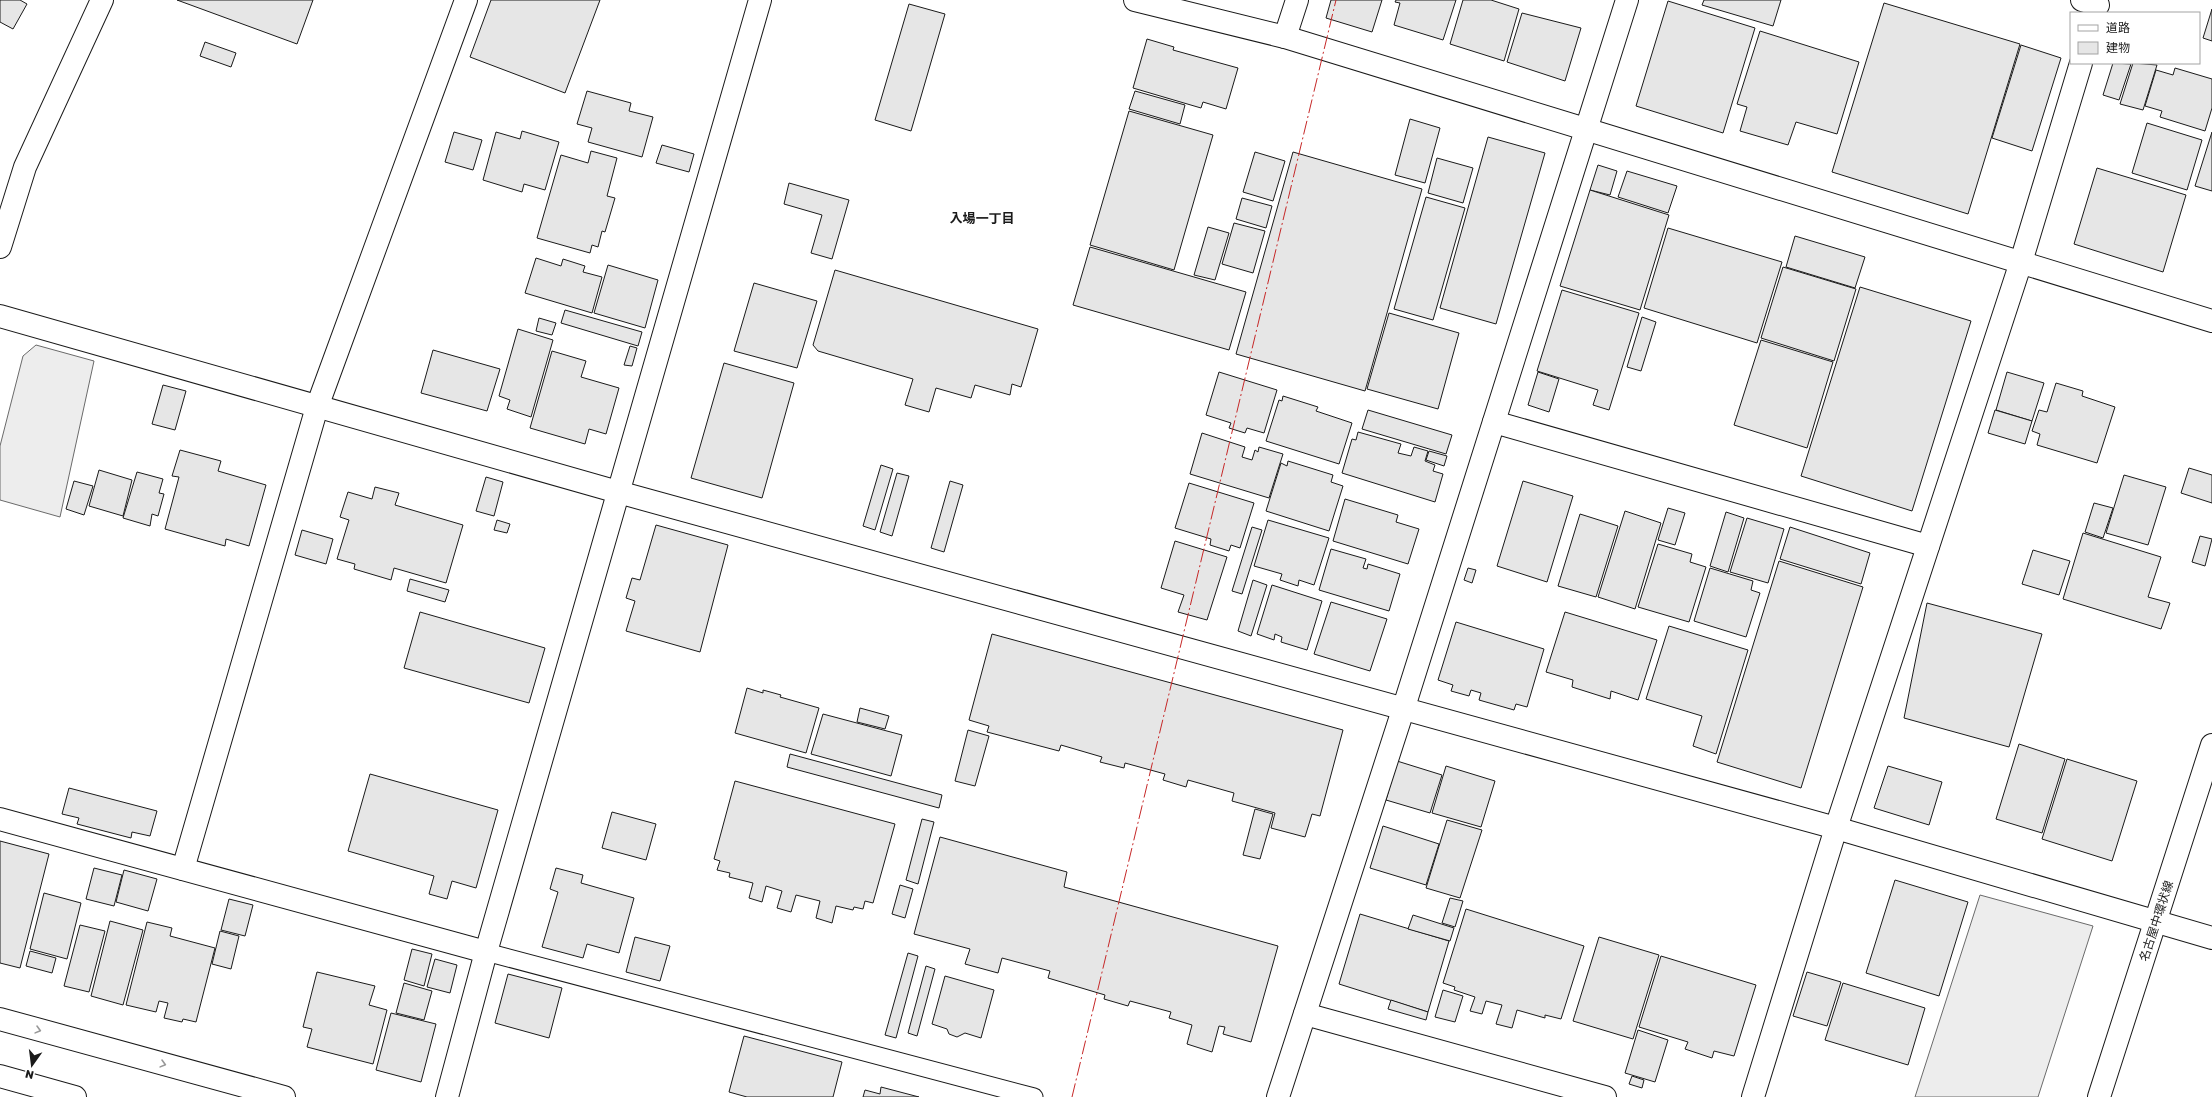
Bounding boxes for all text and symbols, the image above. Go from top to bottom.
legend [2070,12,2200,64]
text: 道路 [2106,20,2130,35]
text: 建物 [2106,40,2130,55]
district label: 入場一丁目 [949,210,1015,226]
street label: 名古屋中環状線 [2136,879,2176,963]
one-way arrow [34,1025,41,1033]
north arrow [12,1045,52,1085]
one-way arrow [159,1059,166,1068]
text: N [24,1068,35,1083]

